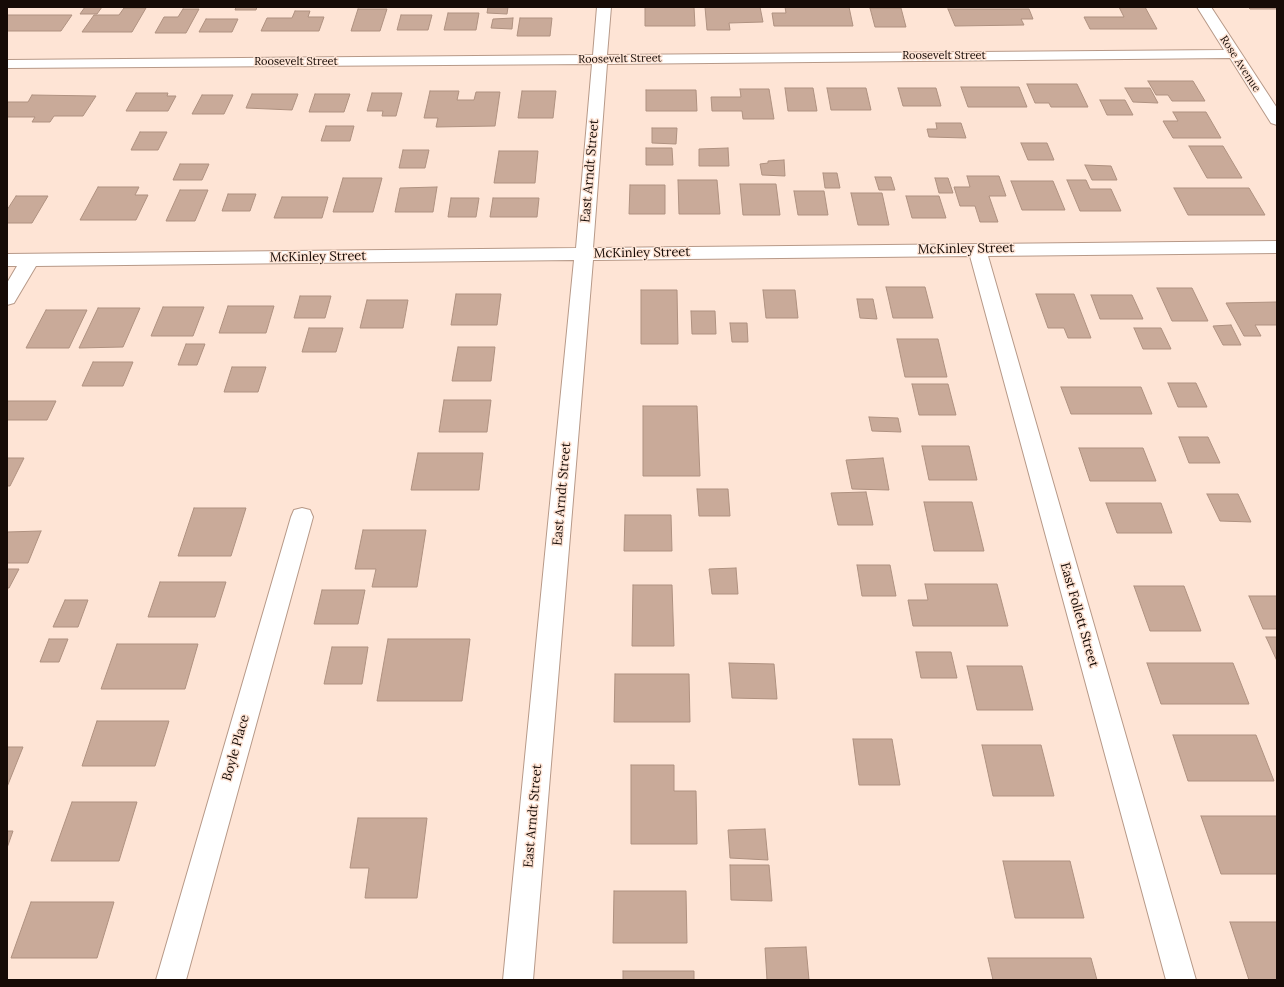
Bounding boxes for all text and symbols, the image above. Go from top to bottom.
street label: Rose Avenue [1217,33,1263,95]
street label: Roosevelt Street [902,49,986,63]
street label: Roosevelt Street [578,52,662,66]
street label: Roosevelt Street [254,55,338,69]
street label: East Arndt Street [578,119,602,223]
street label: McKinley Street [918,240,1014,258]
street label: McKinley Street [594,244,690,262]
street label: McKinley Street [270,248,366,266]
street label: East Arndt Street [550,442,574,546]
street label: East Follett Street [1057,561,1101,669]
street label: Boyle Place [219,713,253,783]
street label: East Arndt Street [521,764,545,868]

